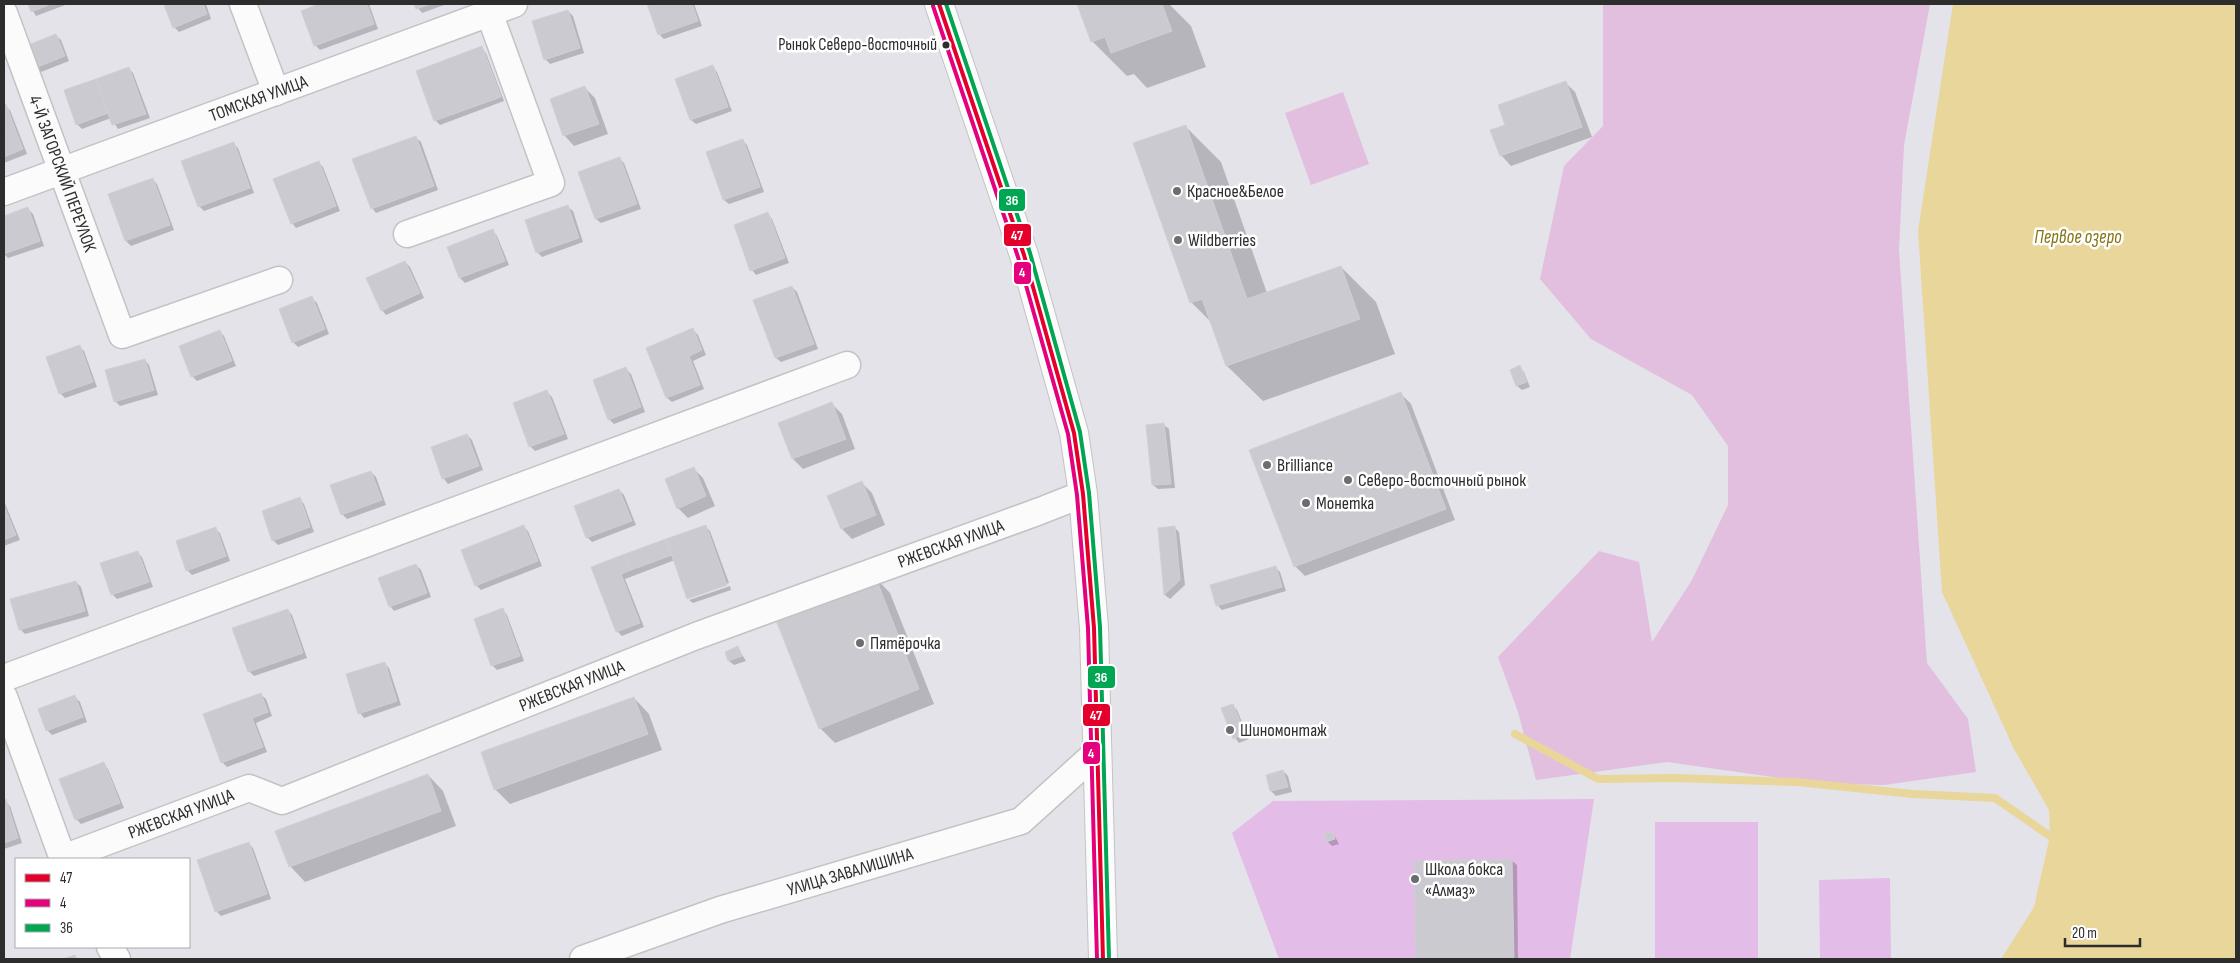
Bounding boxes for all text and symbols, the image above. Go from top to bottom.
place label: Рынок Северо-восточный [778,35,937,55]
marker: Рынок Северо-восточный [941,40,951,50]
street label: ТОМСКАЯ УЛИЦА [206,71,310,126]
street label: 4-Й ЗАГОРСКИЙ ПЕРЕУЛОК [25,92,101,256]
place label: Красное&Белое [1187,181,1284,202]
marker: Красное&Белое [1171,185,1183,197]
line badge: 36 [998,188,1026,212]
text: 36 [1006,192,1019,209]
line badge: 47 [1003,223,1032,247]
water label: Первое озеро [2034,226,2122,249]
text: 47 [1011,227,1024,244]
place label: Wildberries [1188,230,1256,251]
marker: Wildberries [1172,234,1184,246]
line badge: 4 [1013,261,1032,285]
text: 4 [1019,264,1026,281]
place label: Brilliance [1277,455,1333,476]
marker: Brilliance [1261,459,1273,471]
place label: Северо-восточный рынок [1358,470,1526,491]
marker: Северо-восточный рынок [1342,474,1354,486]
place label: Монетка [1316,493,1374,514]
marker: Монетка [1300,497,1312,509]
street label: РЖЕВСКАЯ УЛИЦА [895,514,1007,572]
place label: Пятёрочка [870,633,941,654]
marker: Пятёрочка [854,637,866,649]
street label: РЖЕВСКАЯ УЛИЦА [516,655,627,716]
line badge: 36 [1087,665,1116,689]
text: 36 [1095,669,1108,686]
line badge: 47 [1082,703,1111,727]
text: 47 [1090,707,1103,724]
place label: Шиномонтаж [1240,720,1327,741]
marker: Шиномонтаж [1224,724,1236,736]
line badge: 4 [1082,741,1101,765]
text: 4 [1088,745,1095,762]
street label: РЖЕВСКАЯ УЛИЦА [125,784,237,843]
street label: УЛИЦА ЗАВАЛИШИНА [785,843,916,900]
legend [15,858,190,948]
place label: Школа бокса «Алмаз» [1425,859,1503,901]
text: 47 [60,869,72,888]
marker: Школа бокса «Алмаз» [1409,873,1421,885]
text: 4 [60,894,66,913]
scale bar [2065,916,2140,948]
text: 36 [60,919,73,938]
text: 20 m [2072,924,2097,943]

